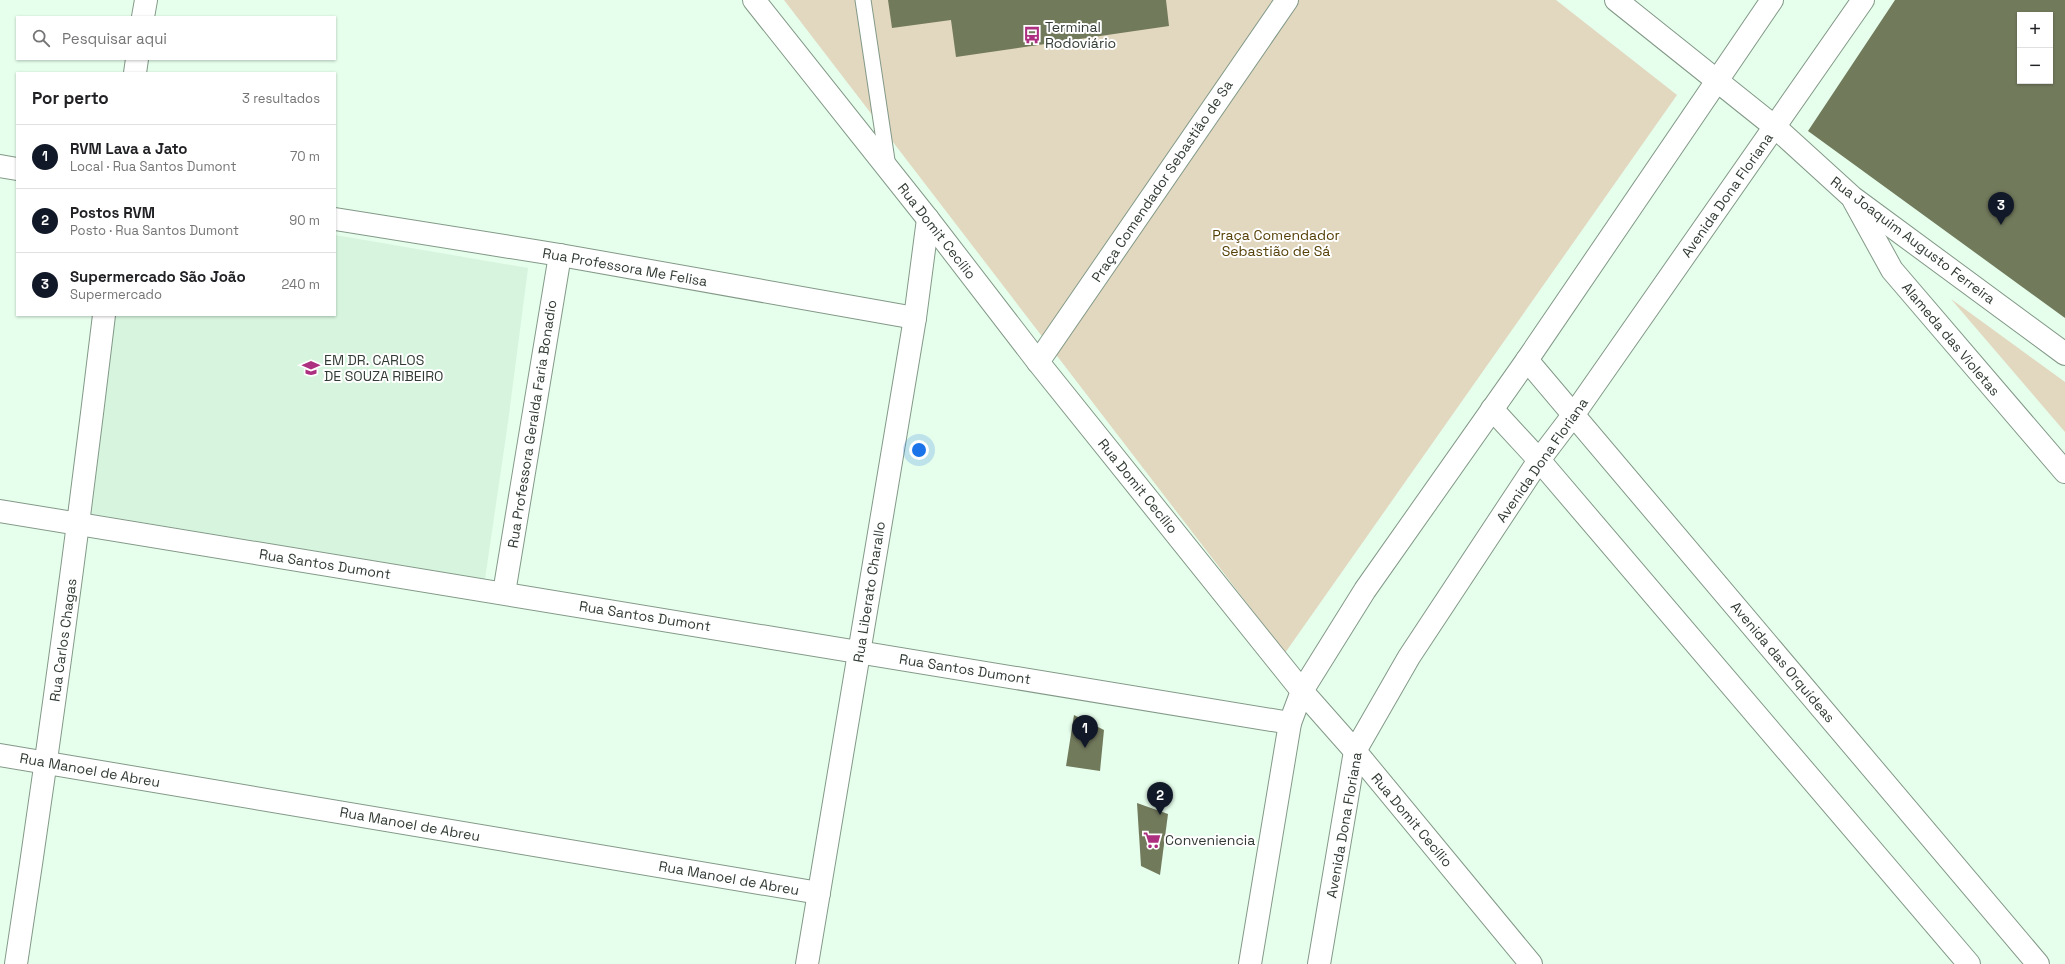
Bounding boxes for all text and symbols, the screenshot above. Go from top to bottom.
map controls [2017,12,2053,84]
button: + [2017,12,2053,48]
search box [16,16,336,60]
place label: Terminal Rodoviário [1045,18,1116,52]
bus stop icon: Terminal Rodoviário [1022,25,1042,45]
icon: search [30,27,52,49]
text: Pesquisar aqui [62,29,167,48]
button: − [2017,48,2053,84]
street label: Praça Comendador Sebastião de Sa [1087,77,1237,285]
text: Por perto [32,87,109,109]
text: 3 resultados [242,90,320,107]
street label: Avenida Dona Floriana [1677,129,1777,261]
text: RVM Lava a Jato [70,139,188,158]
text: 1 [42,148,48,165]
text: 70 m [290,148,320,165]
text: Local · Rua Santos Dumont [70,158,236,175]
street label: Rua Joaquim Augusto Ferreira [1827,172,1999,308]
street label: Rua Domit Cecílio [894,179,980,283]
pin: 3 [1988,192,2014,225]
text: Postos RVM [70,203,155,222]
text: 2 [41,212,49,229]
text: 90 m [289,212,320,229]
text: Posto · Rua Santos Dumont [70,222,239,239]
park label: Praça Comendador Sebastião de Sá [1212,226,1340,260]
street label: Rua Professora Me Felisa [541,244,709,290]
text: Supermercado São João [70,267,246,286]
text: 3 [41,276,49,293]
text: 240 m [282,276,320,293]
street label: Alameda das Violetas [1898,278,2004,400]
text: Supermercado [70,286,162,303]
street label: Rua Professora Geralda Faria Bonadio [503,299,561,549]
place label: EM DR. CARLOS DE SOUZA RIBEIRO [324,351,443,385]
school or university icon: EM DR. CARLOS DE SOUZA RIBEIRO [301,358,321,378]
street label: Avenida Dona Floriana [1492,394,1592,526]
street label: Rua Domit Cecílio [1094,435,1182,537]
your location [909,440,929,460]
street label: Rua Liberato Charallo [849,520,889,664]
street label: Rua Santos Dumont [258,545,392,583]
street label: Rua Carlos Chagas [45,577,81,703]
street label: Rua Santos Dumont [578,597,712,635]
street label: Avenida das Orquídeas [1727,598,1839,726]
street label: Rua Santos Dumont [898,650,1032,688]
pin: 1 [1072,715,1098,748]
street label: Rua Manoel de Abreu [18,749,162,791]
street label: Avenida Dona Floriana [1322,751,1366,899]
street label: Rua Domit Cecílio [1367,769,1457,871]
pin: 2 [1147,782,1173,815]
street label: Rua Manoel de Abreu [338,803,482,845]
supermarket icon: Conveniencia [1142,830,1162,850]
place label: Conveniencia [1165,831,1255,849]
street label: Rua Manoel de Abreu [657,857,801,899]

